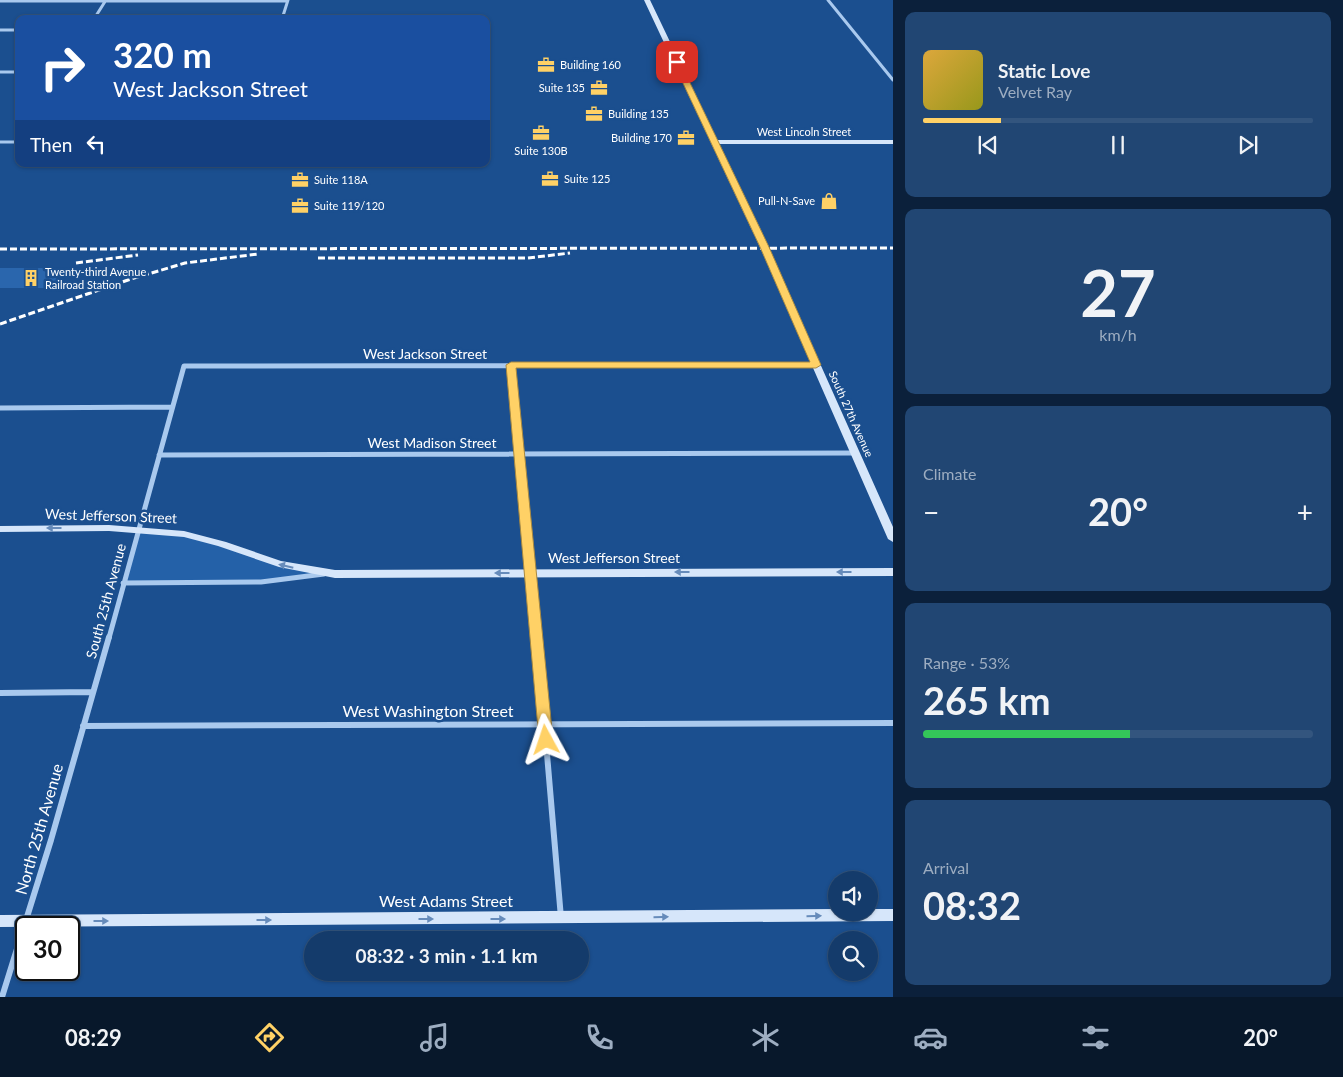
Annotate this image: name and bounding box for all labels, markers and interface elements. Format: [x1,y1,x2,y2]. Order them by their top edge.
text: 320 m [113,33,212,75]
icon: right [30,35,95,100]
pin [656,41,698,83]
icon: arrive [663,48,691,76]
office icon: Building 160 [536,55,556,75]
place label: Building 160 [560,58,622,71]
text: Static Love [998,59,1090,82]
text: West Jackson Street [113,75,308,102]
office icon: Suite 135 [589,78,609,98]
place label: Suite 135 [539,81,585,94]
text: Velvet Ray [998,82,1072,101]
office icon: Building 135 [584,104,604,124]
place label: Building 135 [608,107,669,120]
office icon: Suite 130B [531,123,551,143]
street label: West Lincoln Street [757,125,851,138]
office icon: Building 170 [676,128,696,148]
icon: left [82,130,110,158]
place label: Building 170 [611,131,673,144]
icon: previous [974,131,1002,159]
icon: pause [1104,131,1132,159]
icon: next [1234,131,1262,159]
text: Then [30,133,72,156]
place label: Suite 130B [514,144,568,157]
office icon: Suite 125 [540,169,560,189]
office icon: Suite 118A [290,170,310,190]
place label: Suite 125 [564,172,610,185]
place label: Suite 118A [314,173,368,186]
shop icon: Pull-N-Save [819,191,839,211]
place label: Pull-N-Save [758,194,815,207]
office icon: Suite 119/120 [290,196,310,216]
place label: Suite 119/120 [314,199,385,212]
text: 27 [1080,253,1156,331]
place label: Twenty-third Avenue Railroad Station [45,265,146,291]
building icon: Twenty-third Avenue Railroad Station [21,268,41,288]
text: km/h [1099,325,1137,344]
street label: West Jackson Street [363,345,487,362]
street label: South 27th Avenue [827,369,876,459]
street label: West Madison Street [368,434,496,451]
text: Climate [923,464,976,483]
text: 20° [1088,488,1148,534]
text: − [923,495,939,529]
text: + [1297,495,1313,529]
street label: West Jefferson Street [45,505,177,526]
one-way arrow [46,524,62,532]
street label: South 25th Avenue [82,542,129,660]
street label: West Jefferson Street [548,549,680,566]
one-way arrow [279,562,294,570]
one-way arrow [674,568,690,576]
one-way arrow [836,568,852,576]
one-way arrow [494,569,510,577]
text: Range · 53% [923,653,1010,672]
text: 265 km [923,677,1051,723]
street label: West Washington Street [342,701,514,720]
position arrow [519,713,571,765]
street label: North 25th Avenue [11,761,66,897]
text: Arrival [923,858,969,877]
map controls [828,871,878,981]
button: sound [828,871,878,921]
text: 08:32 [923,882,1021,928]
street label: West Adams Street [379,891,513,910]
one-way arrow [806,912,822,920]
one-way arrow [653,913,669,921]
one-way arrow [418,915,434,923]
one-way arrow [490,915,506,923]
speed limit sign: 30 [15,916,80,981]
one-way arrow [256,916,272,924]
one-way arrow [93,917,109,925]
button: search [828,931,878,981]
text: 08:32 · 3 min · 1.1 km [355,944,538,967]
icon: directions [252,1020,287,1055]
icon: music [417,1020,452,1055]
icon: phone [582,1020,617,1055]
icon: climate [748,1020,783,1055]
icon: car [913,1020,948,1055]
icon: filters [1078,1020,1113,1055]
text: 08:29 [65,1024,122,1051]
text: 20° [1243,1024,1278,1051]

